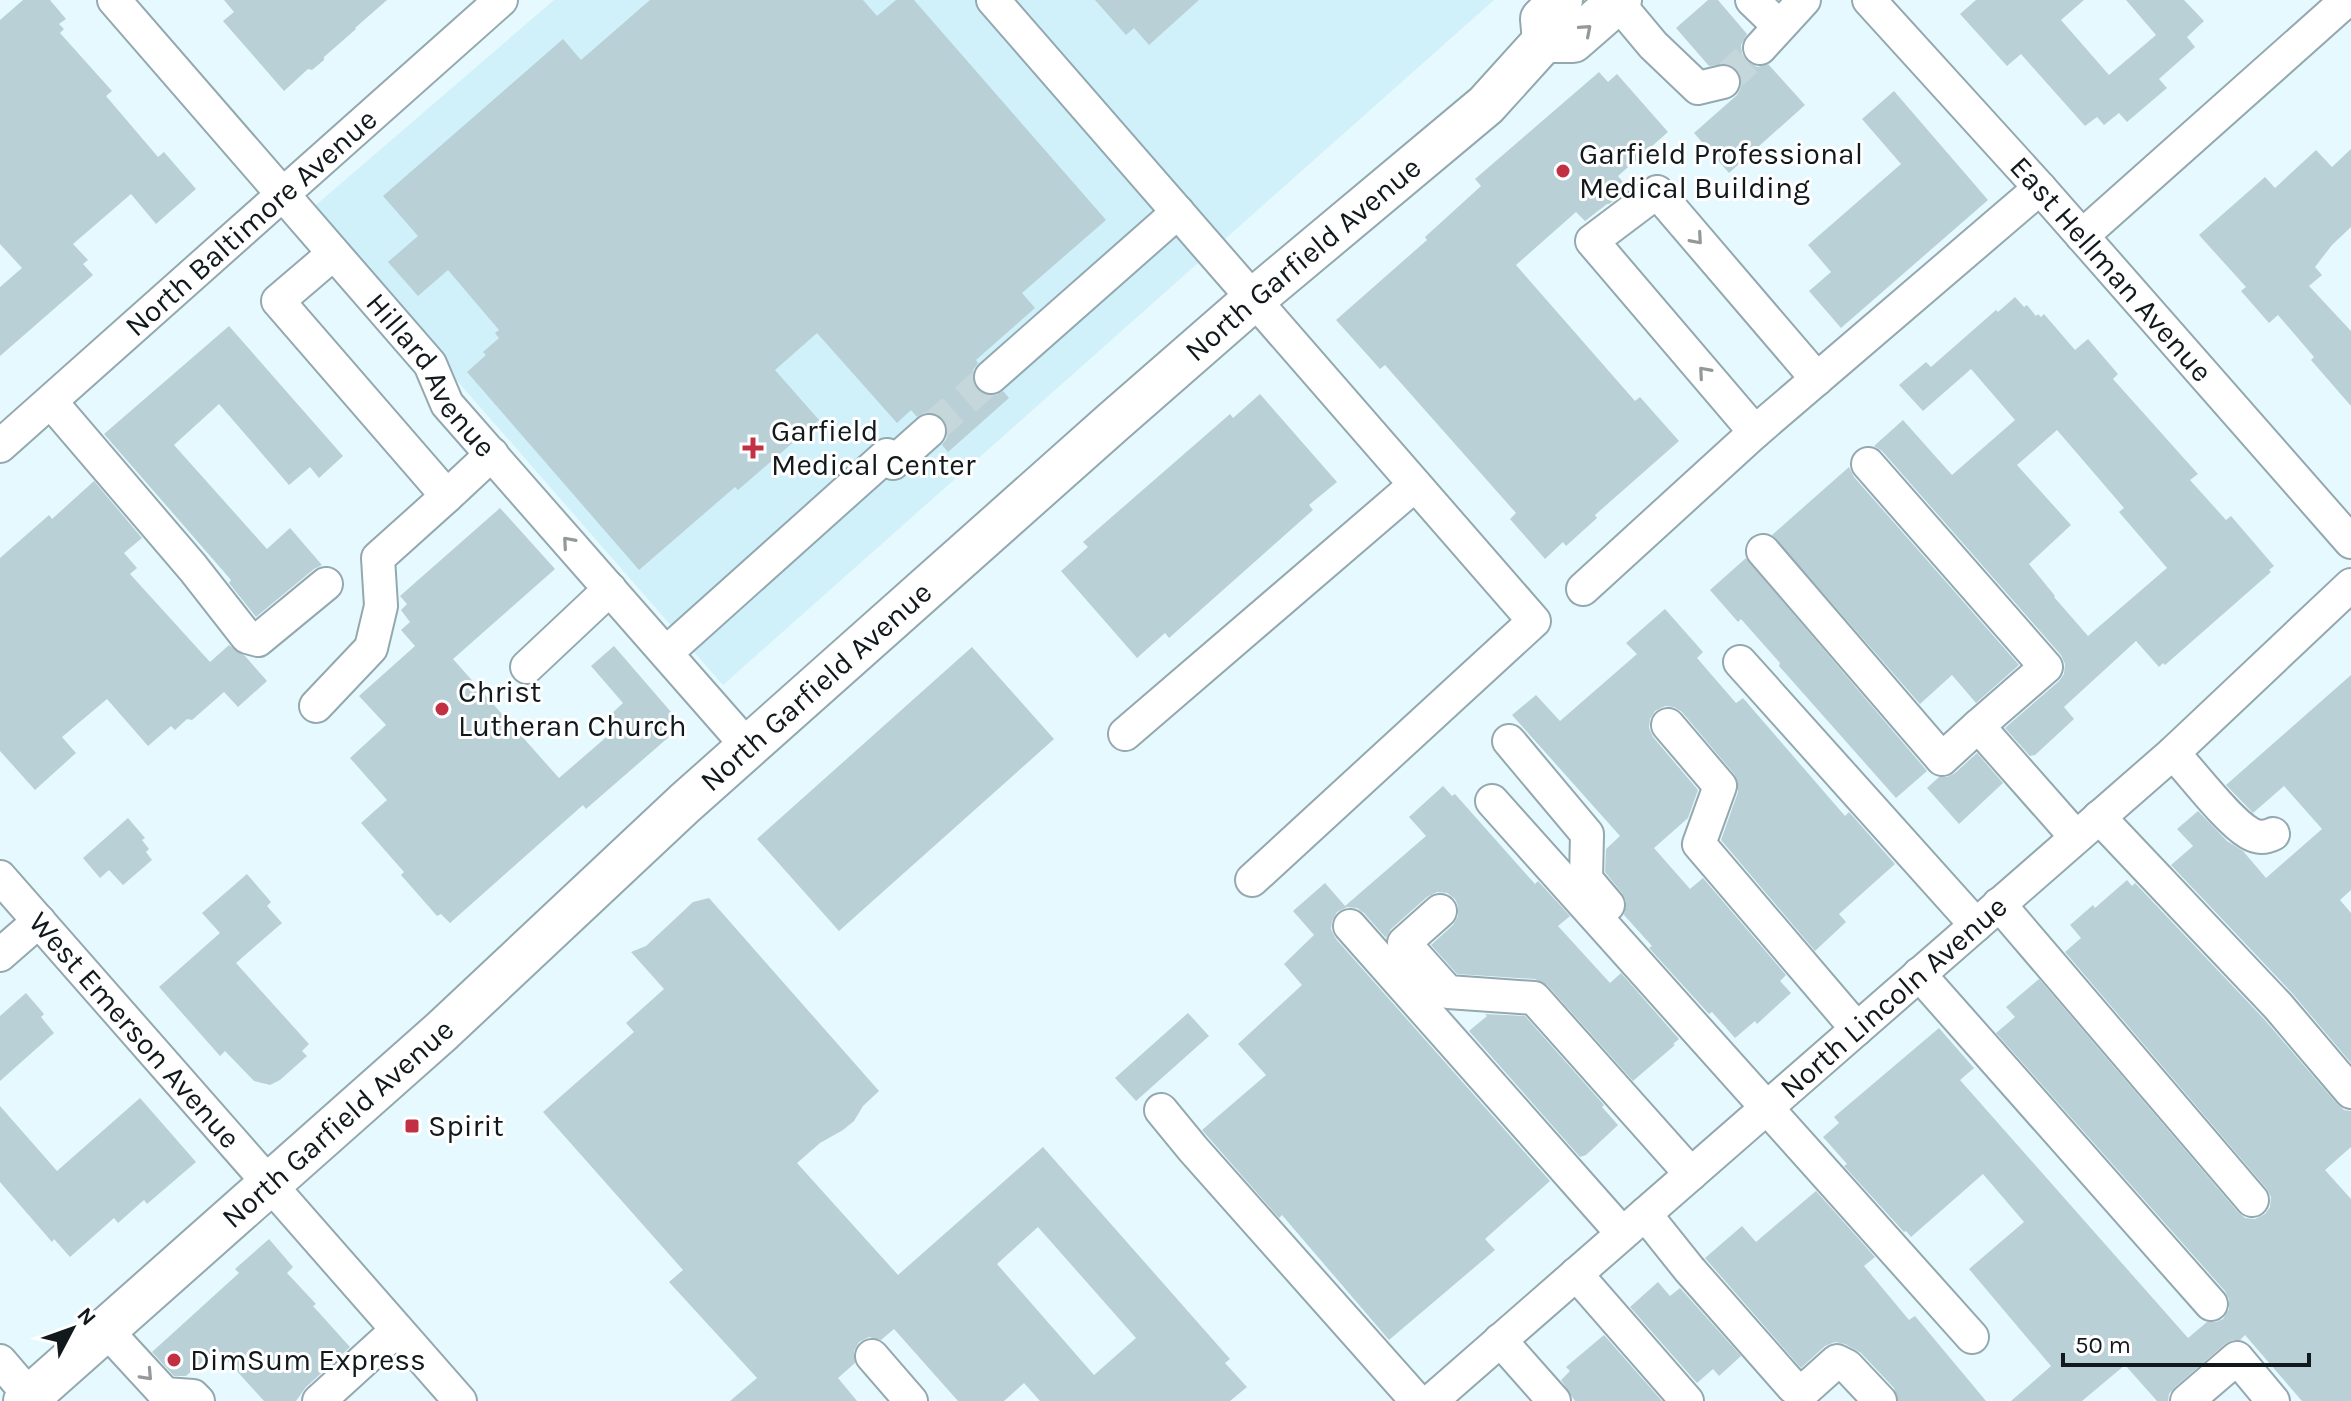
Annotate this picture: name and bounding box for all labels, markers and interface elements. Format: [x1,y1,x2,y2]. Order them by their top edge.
one-way arrow [1576,25,1591,40]
street label: North Baltimore Avenue [118,101,384,344]
place label: Garfield Professional Medical Building [1579,136,1863,206]
street label: North Garfield Avenue [1178,149,1428,369]
street label: East Hellman Avenue [2002,149,2220,389]
marker: Garfield Professional Medical Building [1554,162,1572,180]
one-way arrow [1687,230,1702,245]
street label: Hillard Avenue [358,285,503,465]
one-way arrow [1699,367,1714,382]
place label: Garfield Medical Center [771,413,976,483]
marker: Garfield Medical Center [742,437,764,459]
one-way arrow [564,536,578,551]
street label: North Garfield Avenue [693,574,939,799]
place label: Christ Lutheran Church [458,674,687,744]
marker: Christ Lutheran Church [433,700,451,718]
street label: North Lincoln Avenue [1773,888,2014,1106]
street label: West Emerson Avenue [21,905,248,1156]
street label: North Garfield Avenue [214,1011,461,1236]
place label: Spirit [428,1108,504,1144]
marker: Spirit [403,1117,421,1135]
north arrow [32,1289,112,1369]
text: N [71,1302,101,1331]
scale bar [2063,1317,2309,1367]
text: 50 m [2075,1331,2131,1359]
place label: DimSum Express [190,1342,426,1378]
marker: DimSum Express [165,1351,183,1369]
one-way arrow [138,1366,153,1380]

